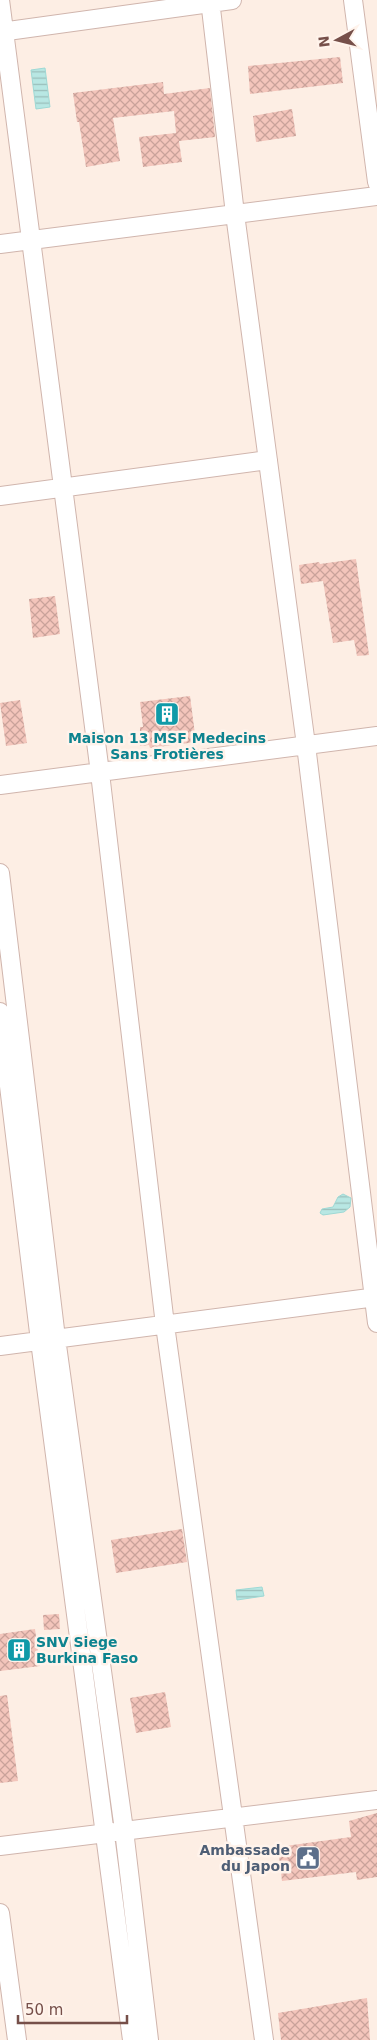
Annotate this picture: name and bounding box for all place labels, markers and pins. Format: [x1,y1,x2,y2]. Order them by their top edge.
building icon: Maison 13 MSF Medecins Sans Frotières [154,701,180,727]
place label: Maison 13 MSF Medecins Sans Frotières [68,730,266,762]
place label: SNV Siege Burkina Faso [36,1634,138,1666]
building icon: SNV Siege Burkina Faso [6,1637,32,1663]
place label: Ambassade du Japon [199,1842,290,1874]
public building icon: Ambassade du Japon [295,1845,321,1871]

